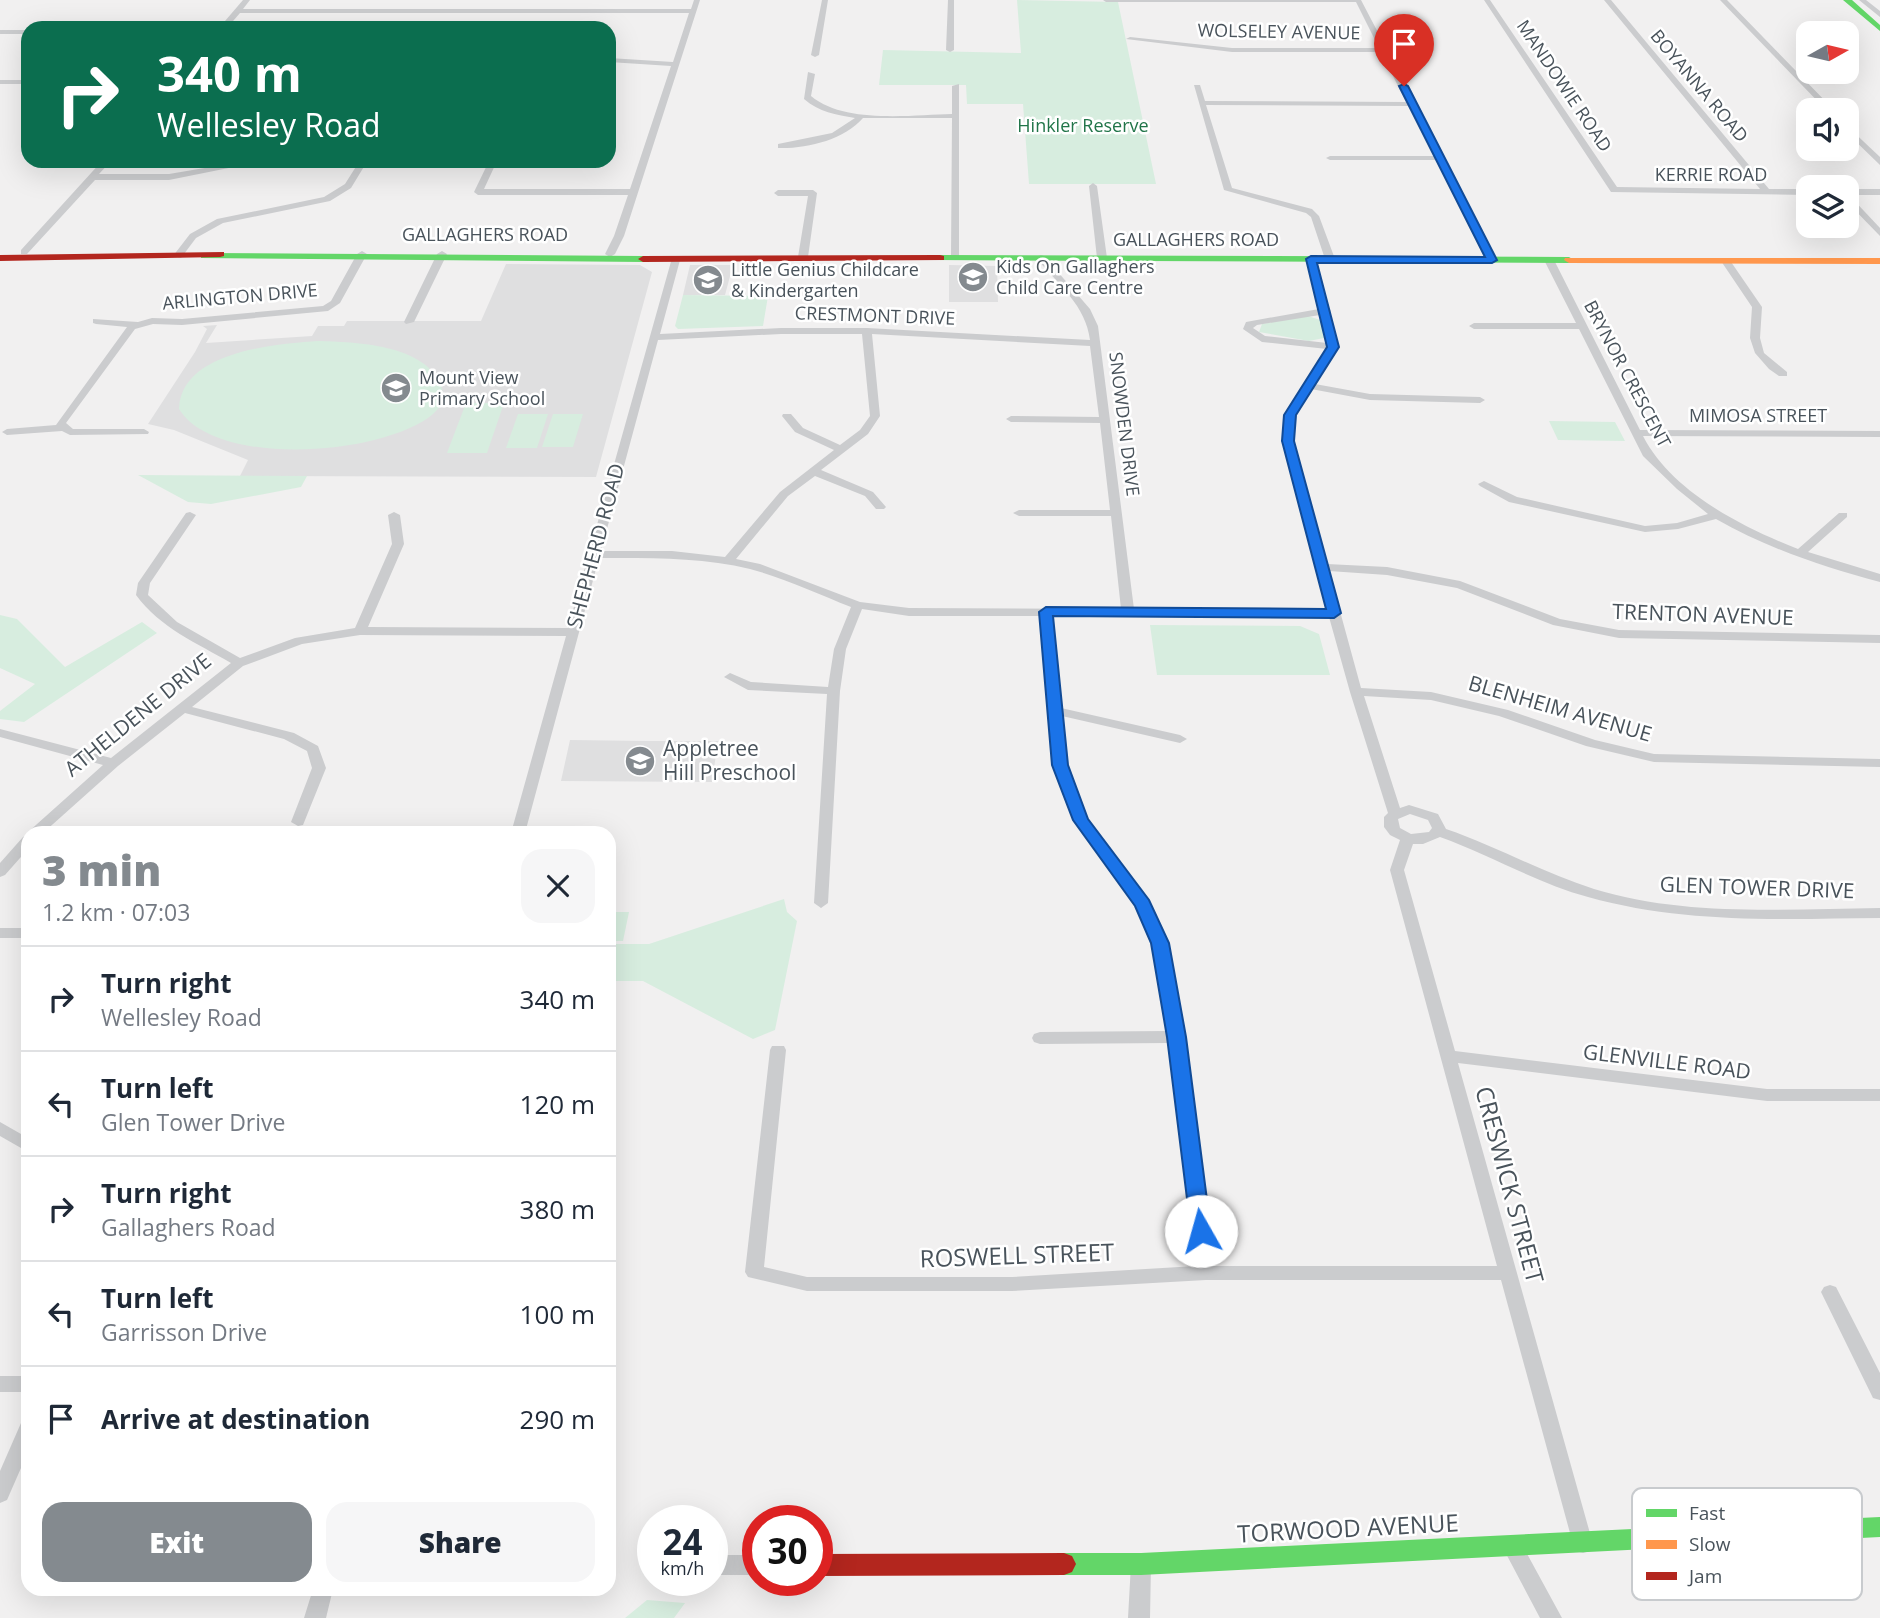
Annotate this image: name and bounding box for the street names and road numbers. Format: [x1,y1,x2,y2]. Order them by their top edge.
street label: MANDOWIE ROAD [1512,15,1618,156]
street label: WOLSELEY AVENUE [1197,18,1361,44]
street label: BOYANNA ROAD [1646,24,1754,147]
street label: KERRIE ROAD [1655,162,1767,186]
street label: GALLAGHERS ROAD [402,222,568,246]
street label: GALLAGHERS ROAD [1113,227,1279,251]
street label: ARLINGTON DRIVE [161,277,318,315]
street label: BRYNOR CRESCENT [1579,296,1677,451]
street label: CRESTMONT DRIVE [794,300,956,330]
street label: SNOWDEN DRIVE [1104,350,1146,497]
street label: MIMOSA STREET [1689,403,1827,427]
street label: SHEPHERD ROAD [560,460,631,631]
street label: TRENTON AVENUE [1612,597,1794,631]
street label: ATHELDENE DRIVE [58,646,217,782]
street label: BLENHEIM AVENUE [1465,668,1655,748]
street label: GLEN TOWER DRIVE [1659,870,1855,904]
street label: GLENVILLE ROAD [1582,1037,1753,1085]
street label: CRESWICK STREET [1468,1083,1553,1287]
street label: ROSWELL STREET [919,1235,1115,1274]
street label: TORWOOD AVENUE [1236,1505,1459,1550]

